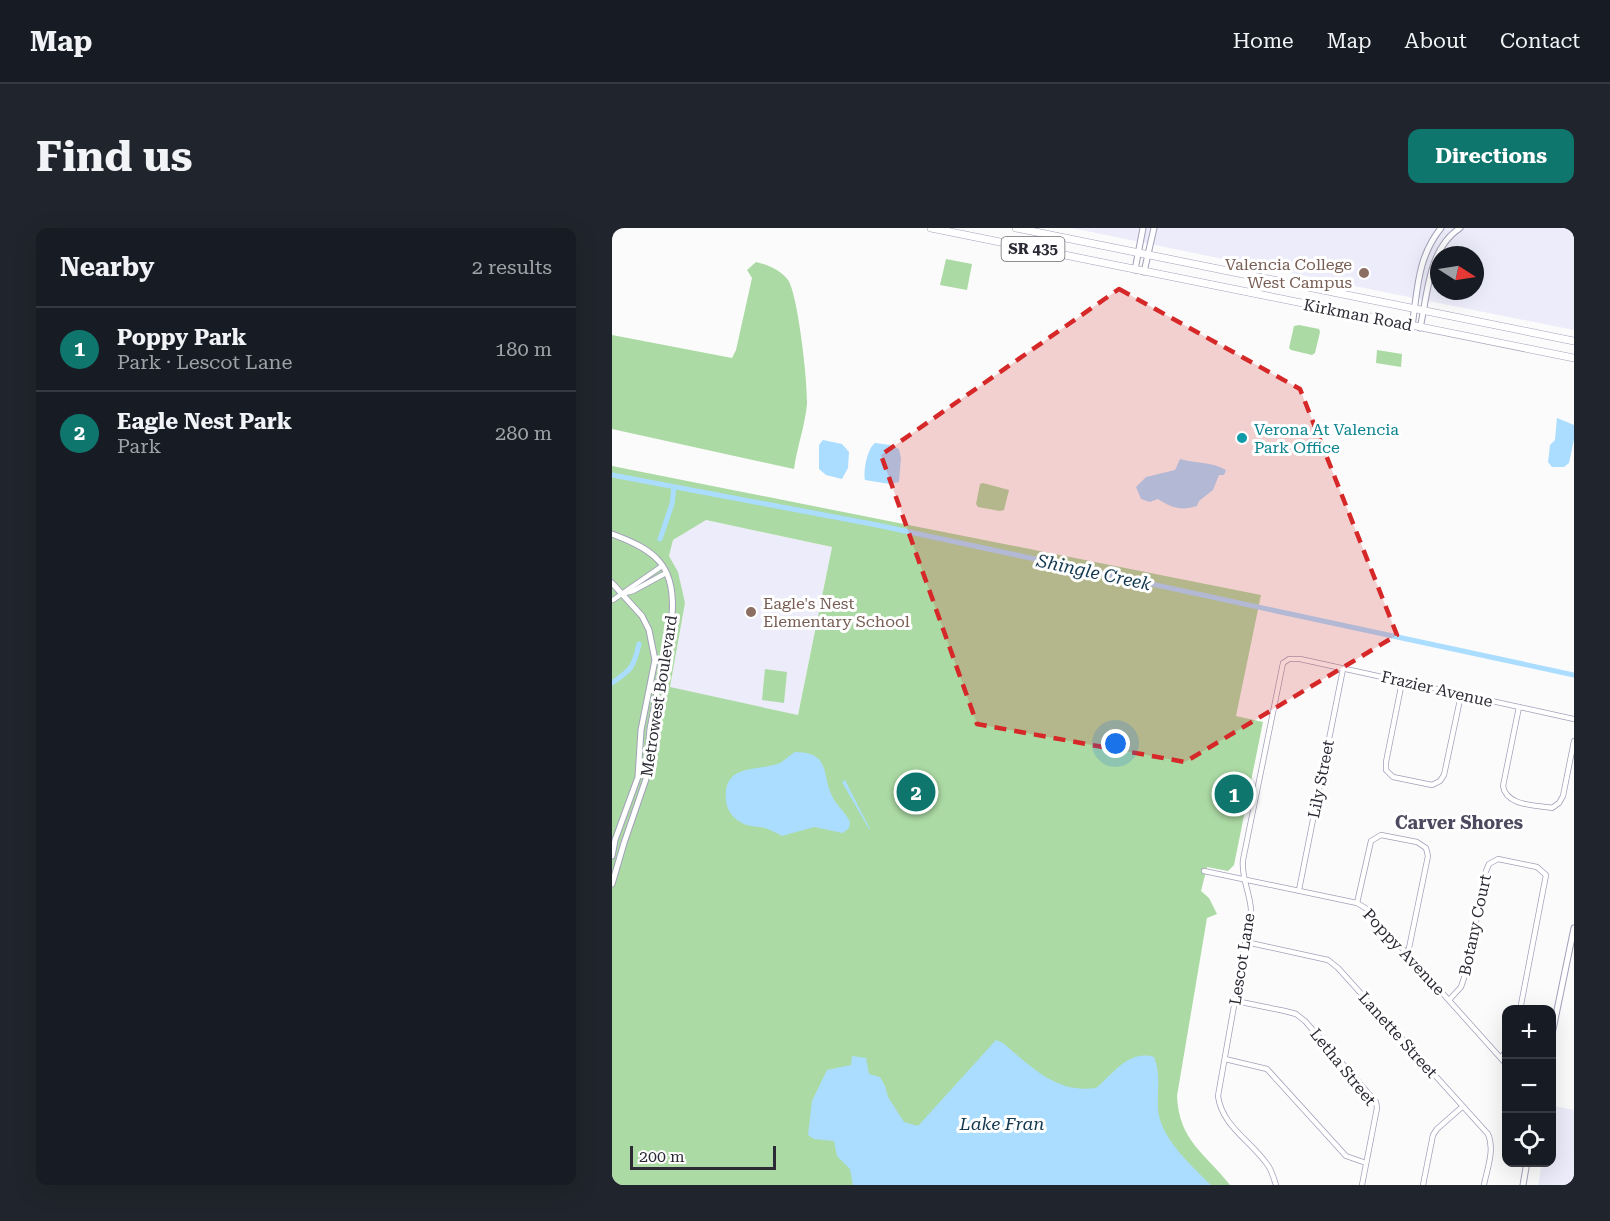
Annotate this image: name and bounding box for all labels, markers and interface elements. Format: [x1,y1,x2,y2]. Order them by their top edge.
text: Map [30,25,92,58]
text: Home [1233,29,1294,53]
text: Map [1327,29,1372,53]
text: About [1405,29,1467,53]
text: Contact [1500,29,1580,53]
button: Directions [1408,129,1574,183]
text: Find us [36,132,193,181]
road number: SR 435 [1002,237,1064,261]
north arrow [1430,246,1484,300]
text: Nearby [60,252,154,282]
text: 2 results [472,255,552,279]
place label: Valencia College West Campus [1225,255,1352,292]
marker: Valencia College West Campus [1357,266,1371,280]
street label: Kirkman Road [1302,295,1414,335]
text: Poppy Park [117,325,247,350]
text: 1 [74,337,85,361]
text: 180 m [495,337,552,361]
text: Park · Lescot Lane [117,350,292,374]
text: Eagle Nest Park [117,409,292,434]
place label: Verona At Valencia Park Office [1254,420,1399,457]
text: 2 [74,421,85,445]
text: 280 m [495,421,552,445]
marker: Verona At Valencia Park Office [1235,431,1249,445]
text: Park [117,434,161,458]
water label: Shingle Creek [1034,549,1153,594]
place label: Eagle's Nest Elementary School [763,594,910,631]
marker: Eagle's Nest Elementary School [744,605,758,619]
street label: Metrowest Boulevard [637,614,681,778]
street label: Frazier Avenue [1379,667,1495,711]
your location [1101,729,1130,758]
street label: Lily Street [1304,738,1338,820]
pin: 2 [896,770,936,814]
pin: 1 [1214,772,1254,816]
district label: Carver Shores [1395,812,1523,833]
street label: Botany Court [1455,873,1495,977]
street label: Poppy Avenue [1359,905,1449,999]
street label: Lescot Lane [1225,911,1259,1006]
street label: Lanette Street [1355,988,1441,1082]
map controls [1502,1005,1556,1167]
button: + [1502,1005,1556,1059]
street label: Letha Street [1306,1025,1380,1109]
button: − [1502,1059,1556,1113]
water label: Lake Fran [958,1113,1045,1134]
button: locate [1502,1113,1556,1167]
scale bar [630,1143,776,1170]
text: 200 m [639,1147,685,1166]

